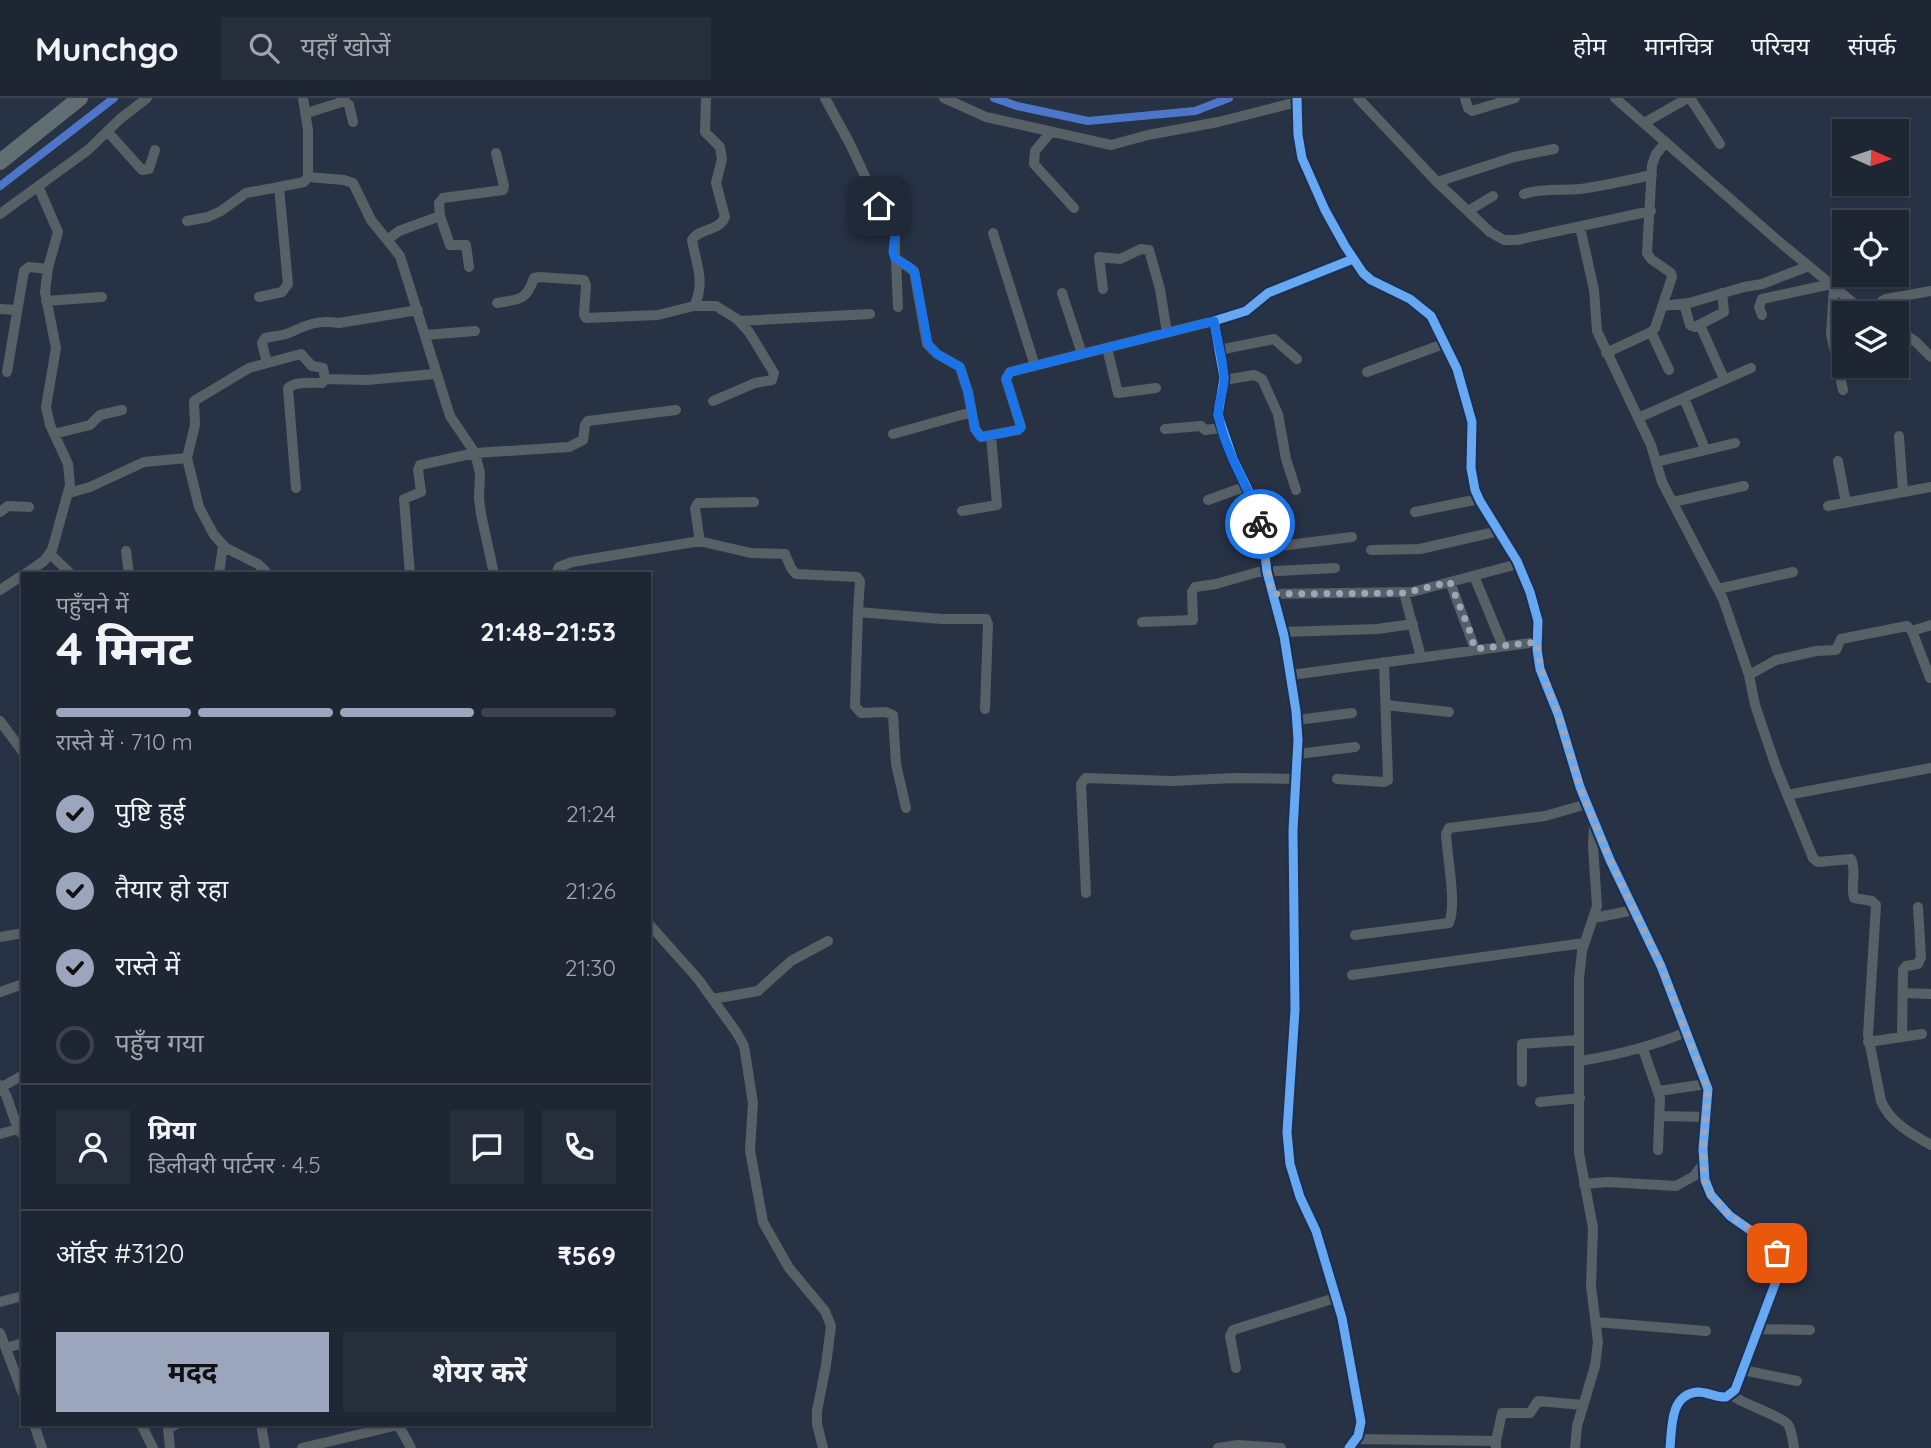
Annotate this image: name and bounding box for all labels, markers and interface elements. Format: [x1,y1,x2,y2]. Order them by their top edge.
search box [221,17,711,80]
text: Munchgo [35,28,179,69]
icon: search [245,29,283,67]
text: यहाँ खोजें [301,30,391,63]
text: होम [1573,31,1606,61]
text: मानचित्र [1644,31,1713,61]
text: परिचय [1751,31,1810,61]
text: संपर्क [1848,31,1896,61]
north arrow [1832,119,1909,196]
map controls [1832,119,1909,378]
pin [849,176,909,236]
icon: home [860,187,898,225]
button: locate [1832,210,1909,287]
button: layers [1832,301,1909,378]
courier [1225,489,1295,559]
icon: bike [1241,505,1279,543]
text: पहुँचने में [56,590,129,619]
text: 21:48–21:53 [480,615,616,648]
text: 4 मिनट [56,619,192,677]
text: रास्ते में · 710 m [56,727,193,756]
icon: check [56,795,94,833]
text: पुष्टि हुई [115,795,185,828]
text: 21:24 [566,799,616,828]
icon: check [56,872,94,910]
text: तैयार हो रहा [115,872,228,905]
text: 21:26 [565,876,616,905]
icon: check [56,949,94,987]
text: रास्ते में [115,949,180,982]
text: 21:30 [565,953,616,982]
text: पहुँच गया [115,1026,204,1059]
button: person [56,1110,130,1184]
button: chat [450,1110,524,1184]
button: phone [542,1110,616,1184]
text: प्रिया [148,1113,196,1146]
text: डिलीवरी पार्टनर · 4.5 [148,1150,321,1179]
pin [1747,1223,1807,1283]
icon: bag [1758,1234,1796,1272]
text: ऑर्डर #3120 [56,1237,184,1270]
text: ₹569 [557,1239,616,1272]
button: मदद [56,1332,329,1412]
button: शेयर करें [343,1332,616,1412]

